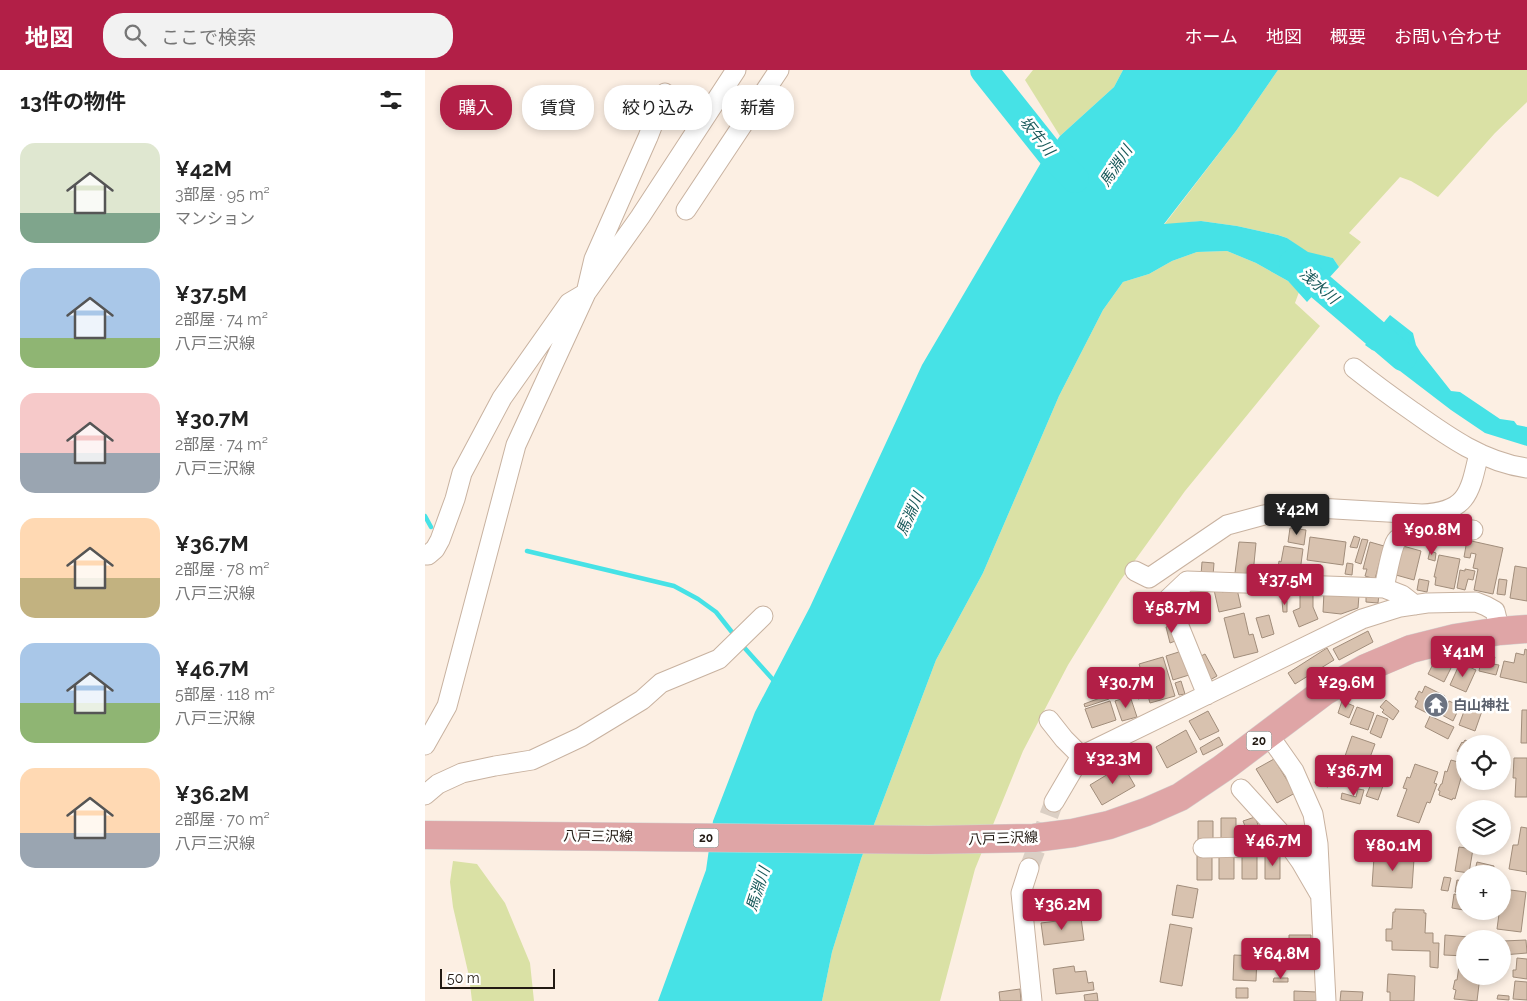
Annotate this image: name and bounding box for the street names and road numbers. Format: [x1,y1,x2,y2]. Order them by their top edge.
road number: 20 [1247,731,1271,750]
street label: 八戸三沢線 [563,827,633,845]
road number: 20 [693,828,719,848]
street label: 八戸三沢線 [968,829,1038,847]

